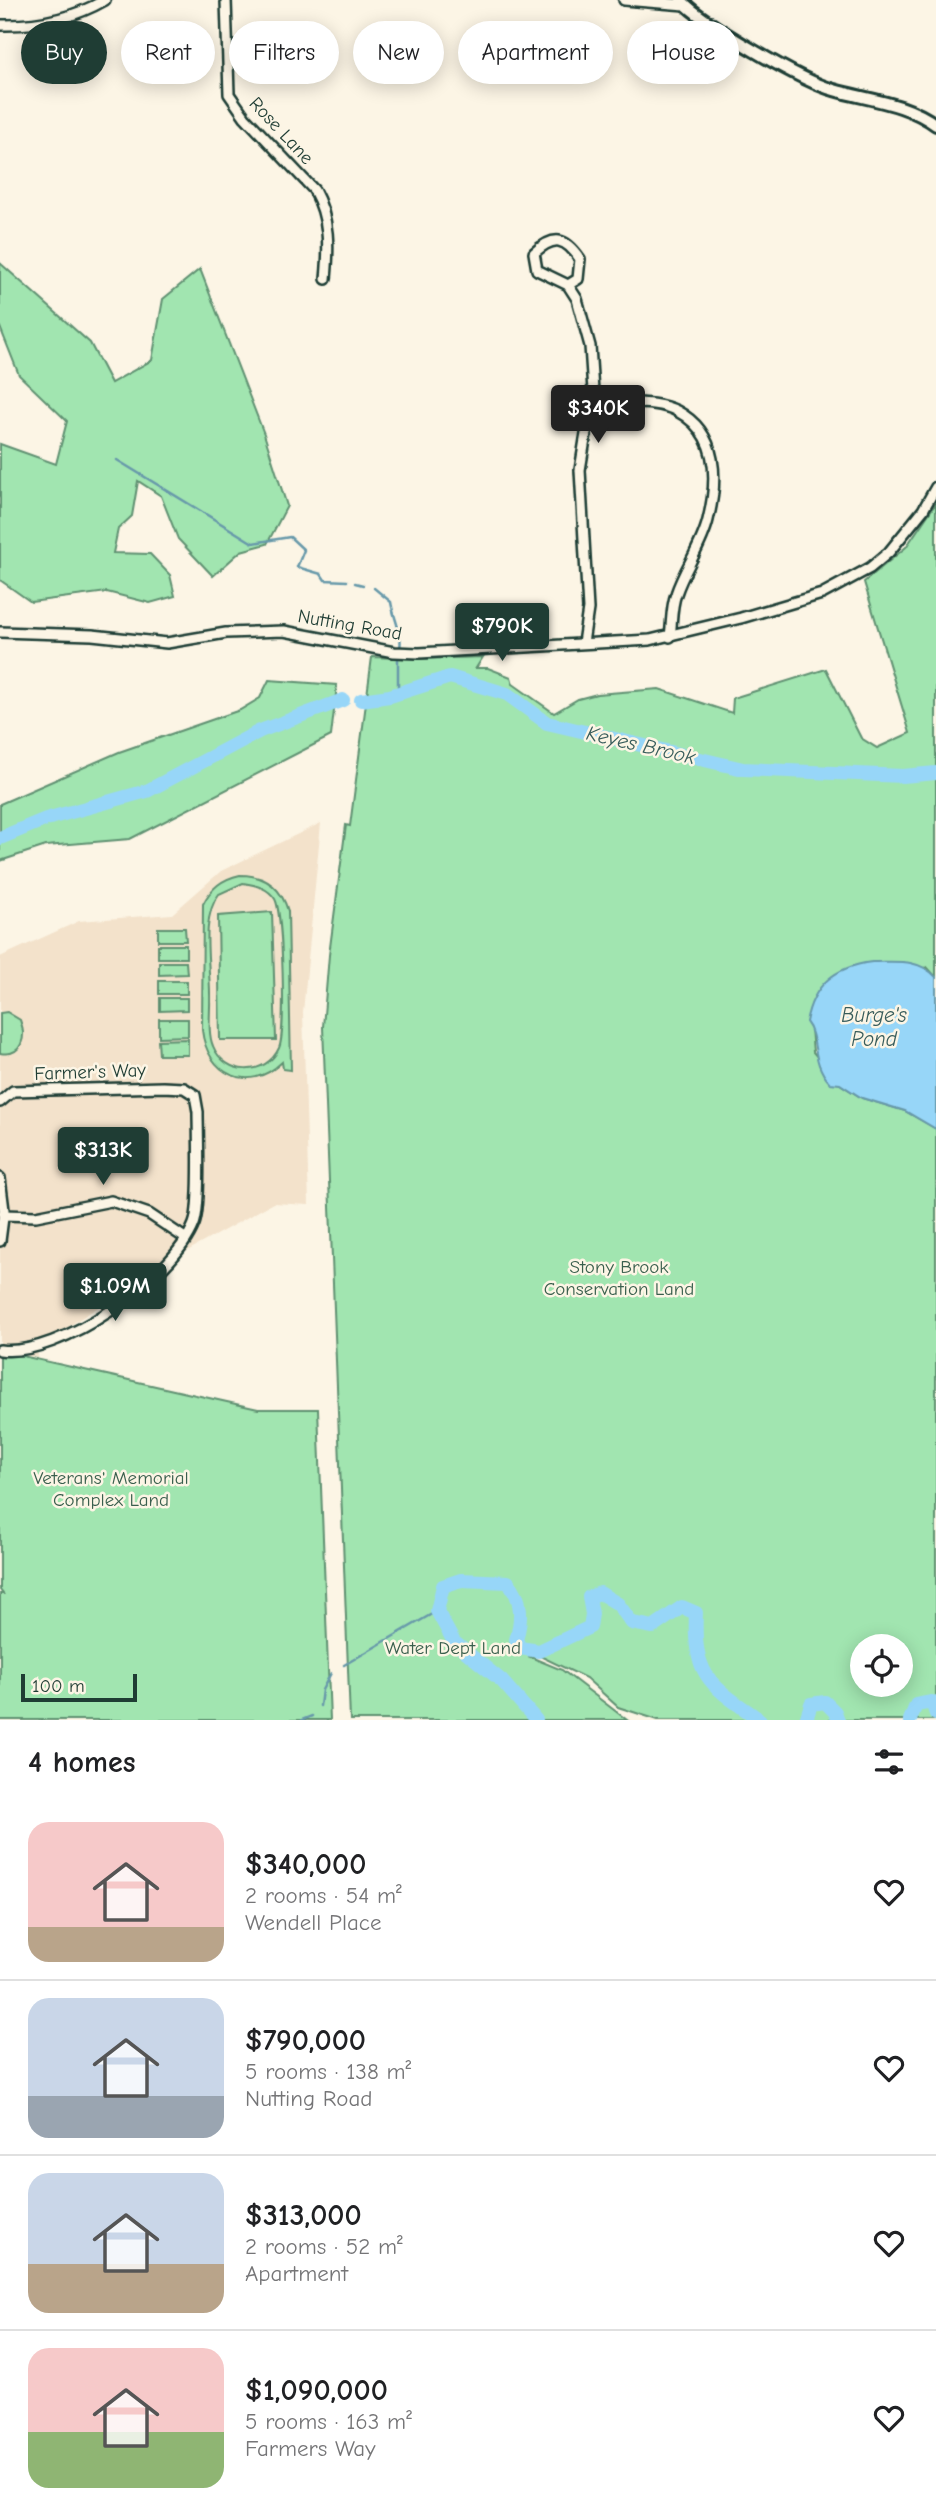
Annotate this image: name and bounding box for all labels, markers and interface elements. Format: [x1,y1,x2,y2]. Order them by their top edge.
chip: Buy [21,21,107,84]
chip: Rent [121,21,215,84]
chip: Filters [229,21,339,84]
chip: New [353,21,444,84]
chip: Apartment [458,21,613,84]
chip: House [627,21,739,84]
street label: Rose Lane [245,93,318,169]
pin: $340K [549,386,647,445]
text: $340K [567,394,629,421]
pin: $790K [453,604,551,663]
street label: Nutting Road [296,605,404,645]
text: $790K [471,612,533,639]
water label: Keyes Brook [584,721,699,769]
water label: Burge's Pond [841,1003,907,1051]
street label: Farmer's Way [34,1059,147,1085]
pin: $313K [54,1128,152,1187]
text: $313K [74,1136,132,1163]
park label: Stony Brook Conservation Land [544,1256,694,1300]
pin: $1.09M [58,1264,172,1323]
text: $1.09M [80,1272,150,1299]
park label: Veterans' Memorial Complex Land [33,1467,189,1511]
map controls [850,1634,913,1697]
button: locate [850,1634,913,1697]
park label: Water Dept Land [385,1637,521,1659]
scale bar [21,1671,136,1703]
text: 100 m [32,1675,85,1697]
icon: filters [870,1743,908,1781]
text: 4 homes [28,1745,135,1780]
text: $340,000 [245,1847,366,1882]
icon: home [84,1850,168,1934]
icon: heart [870,1873,908,1911]
text: 2 rooms · 54 m² [245,1882,402,1909]
text: Wendell Place [245,1909,381,1936]
text: $790,000 [245,2023,366,2058]
icon: home [84,2026,168,2110]
icon: heart [870,2049,908,2087]
text: 5 rooms · 138 m² [245,2058,411,2085]
text: Nutting Road [245,2085,373,2112]
text: $313,000 [245,2198,362,2233]
icon: home [84,2201,168,2285]
icon: heart [870,2224,908,2262]
text: 2 rooms · 52 m² [245,2233,403,2260]
text: Apartment [245,2260,348,2287]
text: $1,090,000 [245,2373,388,2408]
icon: home [84,2376,168,2460]
icon: heart [870,2399,908,2437]
text: 5 rooms · 163 m² [245,2408,412,2435]
text: Farmers Way [245,2435,375,2462]

